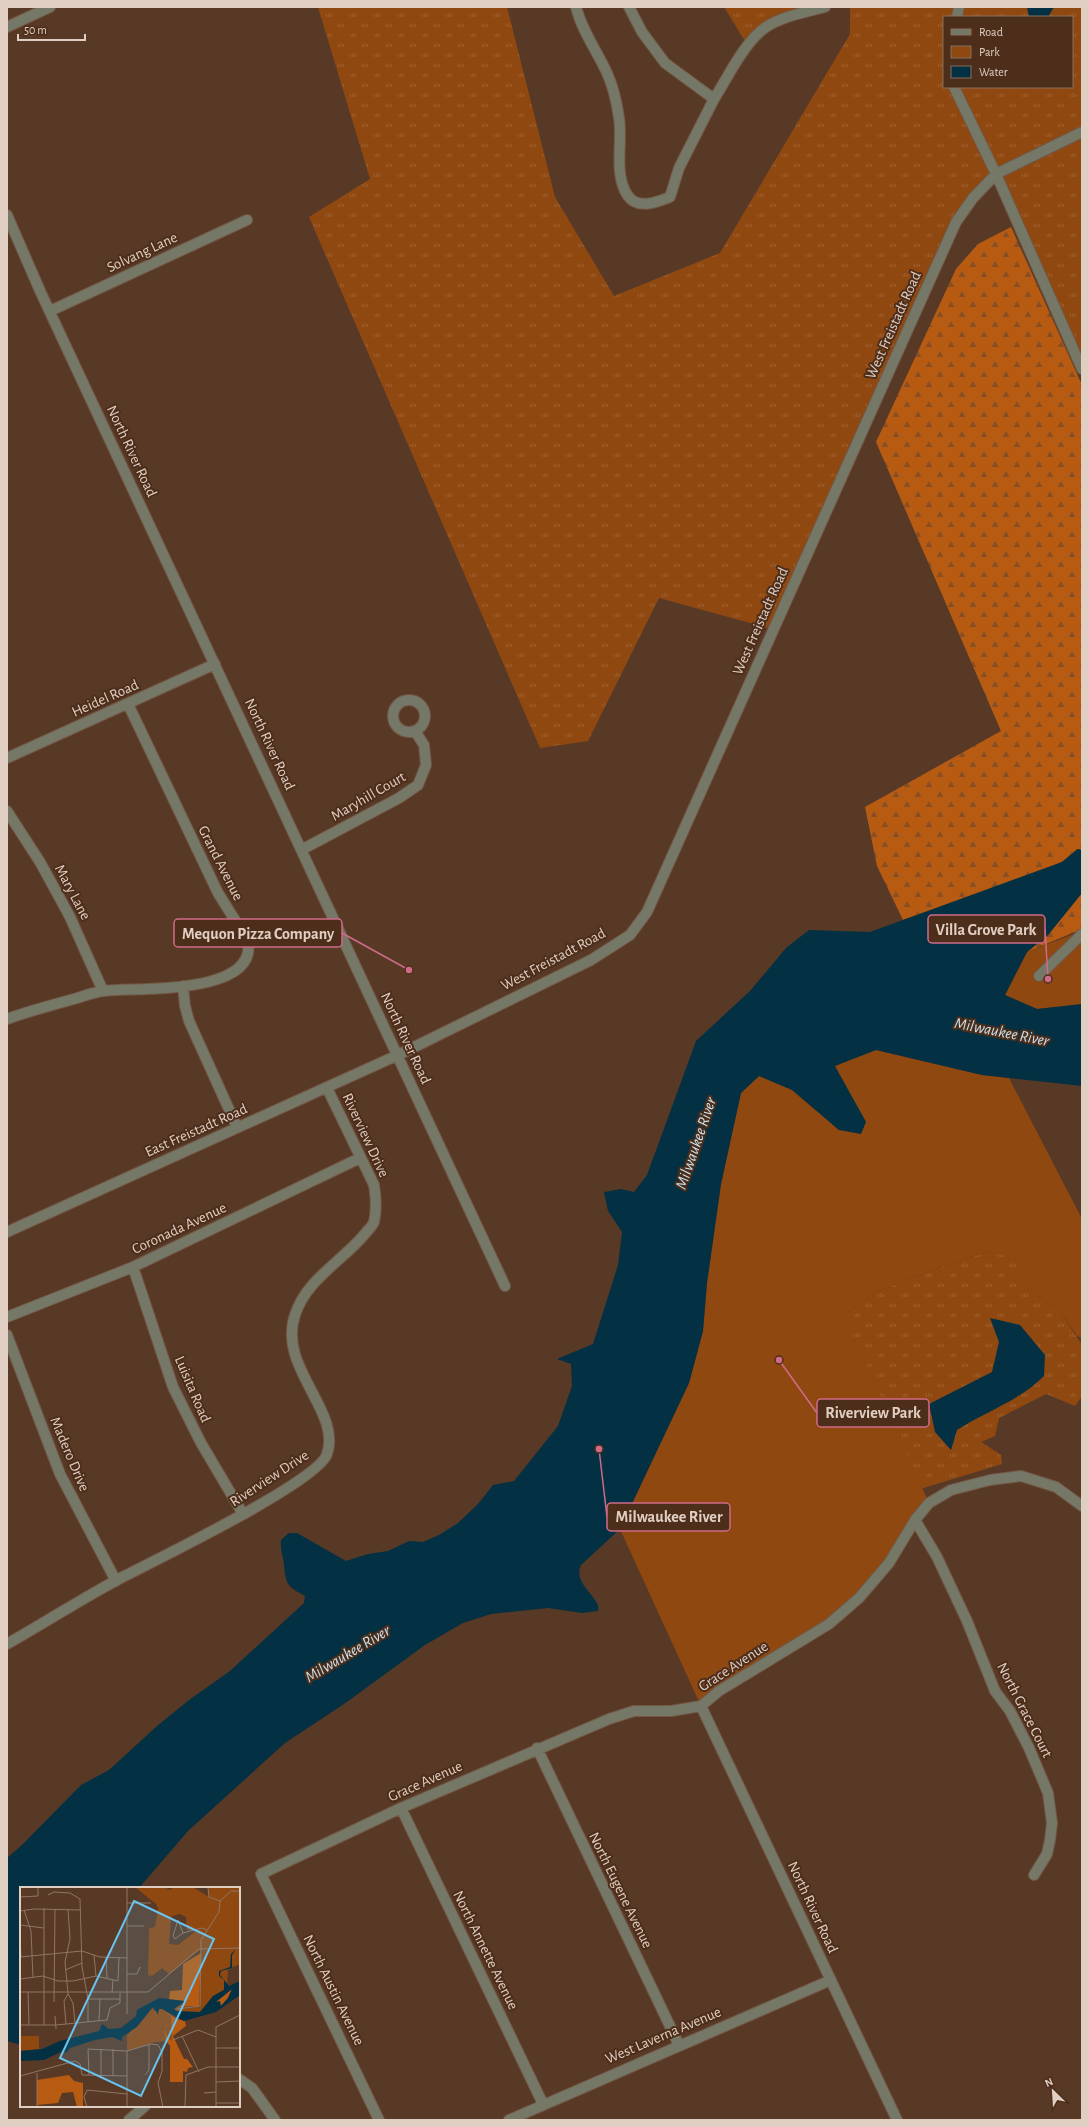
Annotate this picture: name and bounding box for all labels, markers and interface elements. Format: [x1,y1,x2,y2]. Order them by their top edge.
scale bar [18,16,85,42]
legend [943,16,1073,88]
text: 50 m [24,24,47,36]
text: Road [979,26,1003,38]
text: Park [979,46,1000,58]
text: Water [979,66,1008,78]
street label: Solvang Lane [105,230,180,275]
street label: West Freistadt Road [863,269,924,381]
street label: North River Road [104,403,159,500]
street label: West Freistadt Road [730,565,791,677]
street label: Heidel Road [70,677,141,720]
street label: North River Road [242,696,297,793]
street label: Maryhill Court [328,769,408,824]
street label: Grand Avenue [195,823,246,903]
street label: Mary Lane [52,862,93,922]
callout: Villa Grove Park [928,915,1045,943]
callout: Mequon Pizza Company [174,919,342,947]
text: Villa Grove Park [936,922,1037,938]
text: Mequon Pizza Company [182,926,335,943]
street label: West Freistadt Road [499,926,608,993]
street label: North River Road [378,990,433,1087]
water label: Milwaukee River [953,1015,1051,1049]
street label: Riverview Drive [340,1091,392,1180]
water label: Milwaukee River [673,1095,719,1191]
street label: East Freistadt Road [143,1101,250,1160]
street label: Coronada Avenue [130,1200,229,1257]
street label: Luisita Road [172,1354,213,1425]
callout: Riverview Park [817,1399,929,1427]
text: Riverview Park [825,1405,921,1421]
street label: Madero Drive [47,1415,92,1494]
street label: Riverview Drive [227,1447,311,1509]
callout: Milwaukee River [607,1503,730,1531]
text: Milwaukee River [616,1509,723,1525]
water label: Milwaukee River [302,1622,393,1685]
street label: Grace Avenue [696,1639,771,1694]
street label: North Grace Court [994,1660,1055,1760]
street label: Grace Avenue [386,1758,465,1804]
street label: North Eugene Avenue [586,1830,655,1951]
street label: North River Road [785,1859,840,1956]
inset map [20,1887,240,2107]
street label: North Annette Avenue [450,1888,521,2012]
street label: North Austin Avenue [300,1933,367,2048]
street label: West Laverna Avenue [603,2004,723,2067]
north arrow [1033,2071,1073,2111]
text: N [1043,2076,1055,2089]

